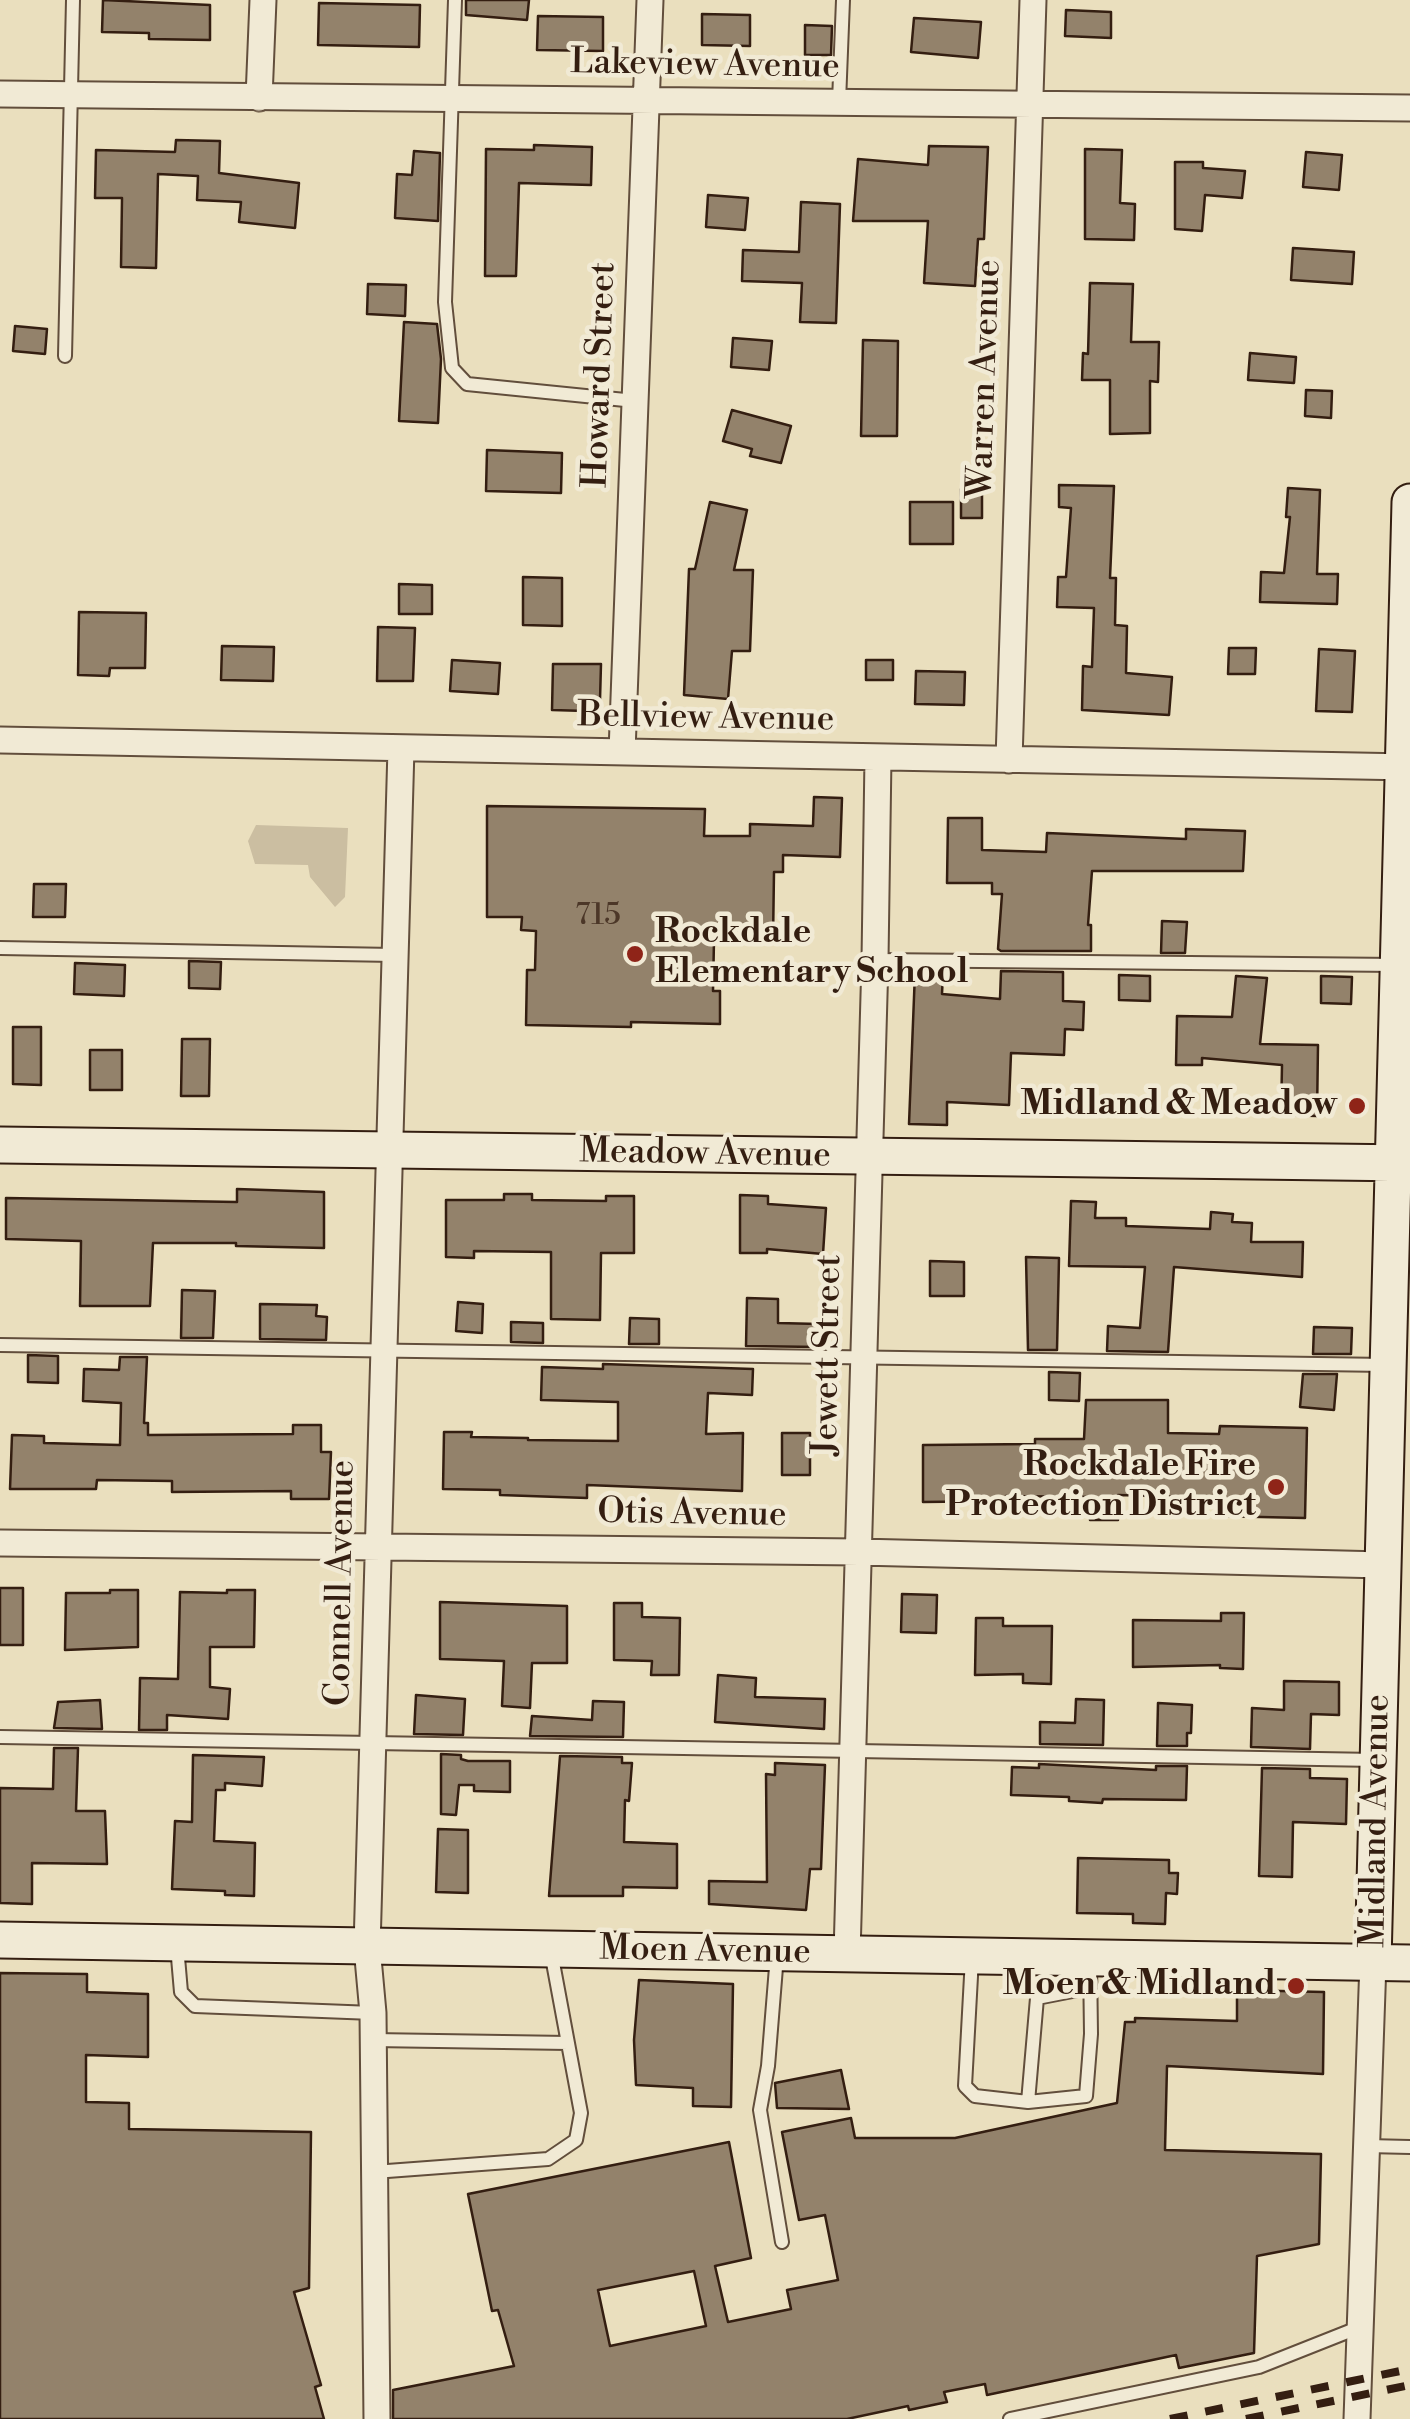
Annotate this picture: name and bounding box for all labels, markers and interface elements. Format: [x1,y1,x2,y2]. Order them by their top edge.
street label: Lakeview Avenue [570,43,840,89]
street label: Warren Avenue [961,259,1011,499]
street label: Howard Street [576,261,626,489]
street label: Bellview Avenue [577,696,835,742]
house number: 715 [575,899,621,935]
place label: Rockdale Elementary School [655,913,968,995]
marker: Rockdale Elementary School [624,943,646,965]
place label: Midland & Meadow [1020,1085,1337,1127]
marker: Midland & Meadow [1346,1095,1368,1117]
street label: Meadow Avenue [579,1132,831,1178]
street label: Jewett Street [806,1254,852,1456]
place label: Rockdale Fire Protection District [946,1446,1256,1528]
street label: Connell Avenue [319,1459,365,1707]
marker: Rockdale Fire Protection District [1265,1476,1287,1498]
street label: Otis Avenue [597,1492,787,1538]
street label: Midland Avenue [1354,1694,1400,1948]
street label: Moen Avenue [599,1929,811,1975]
place label: Moen & Midland [1002,1965,1276,2007]
marker: Moen & Midland [1285,1975,1307,1997]

